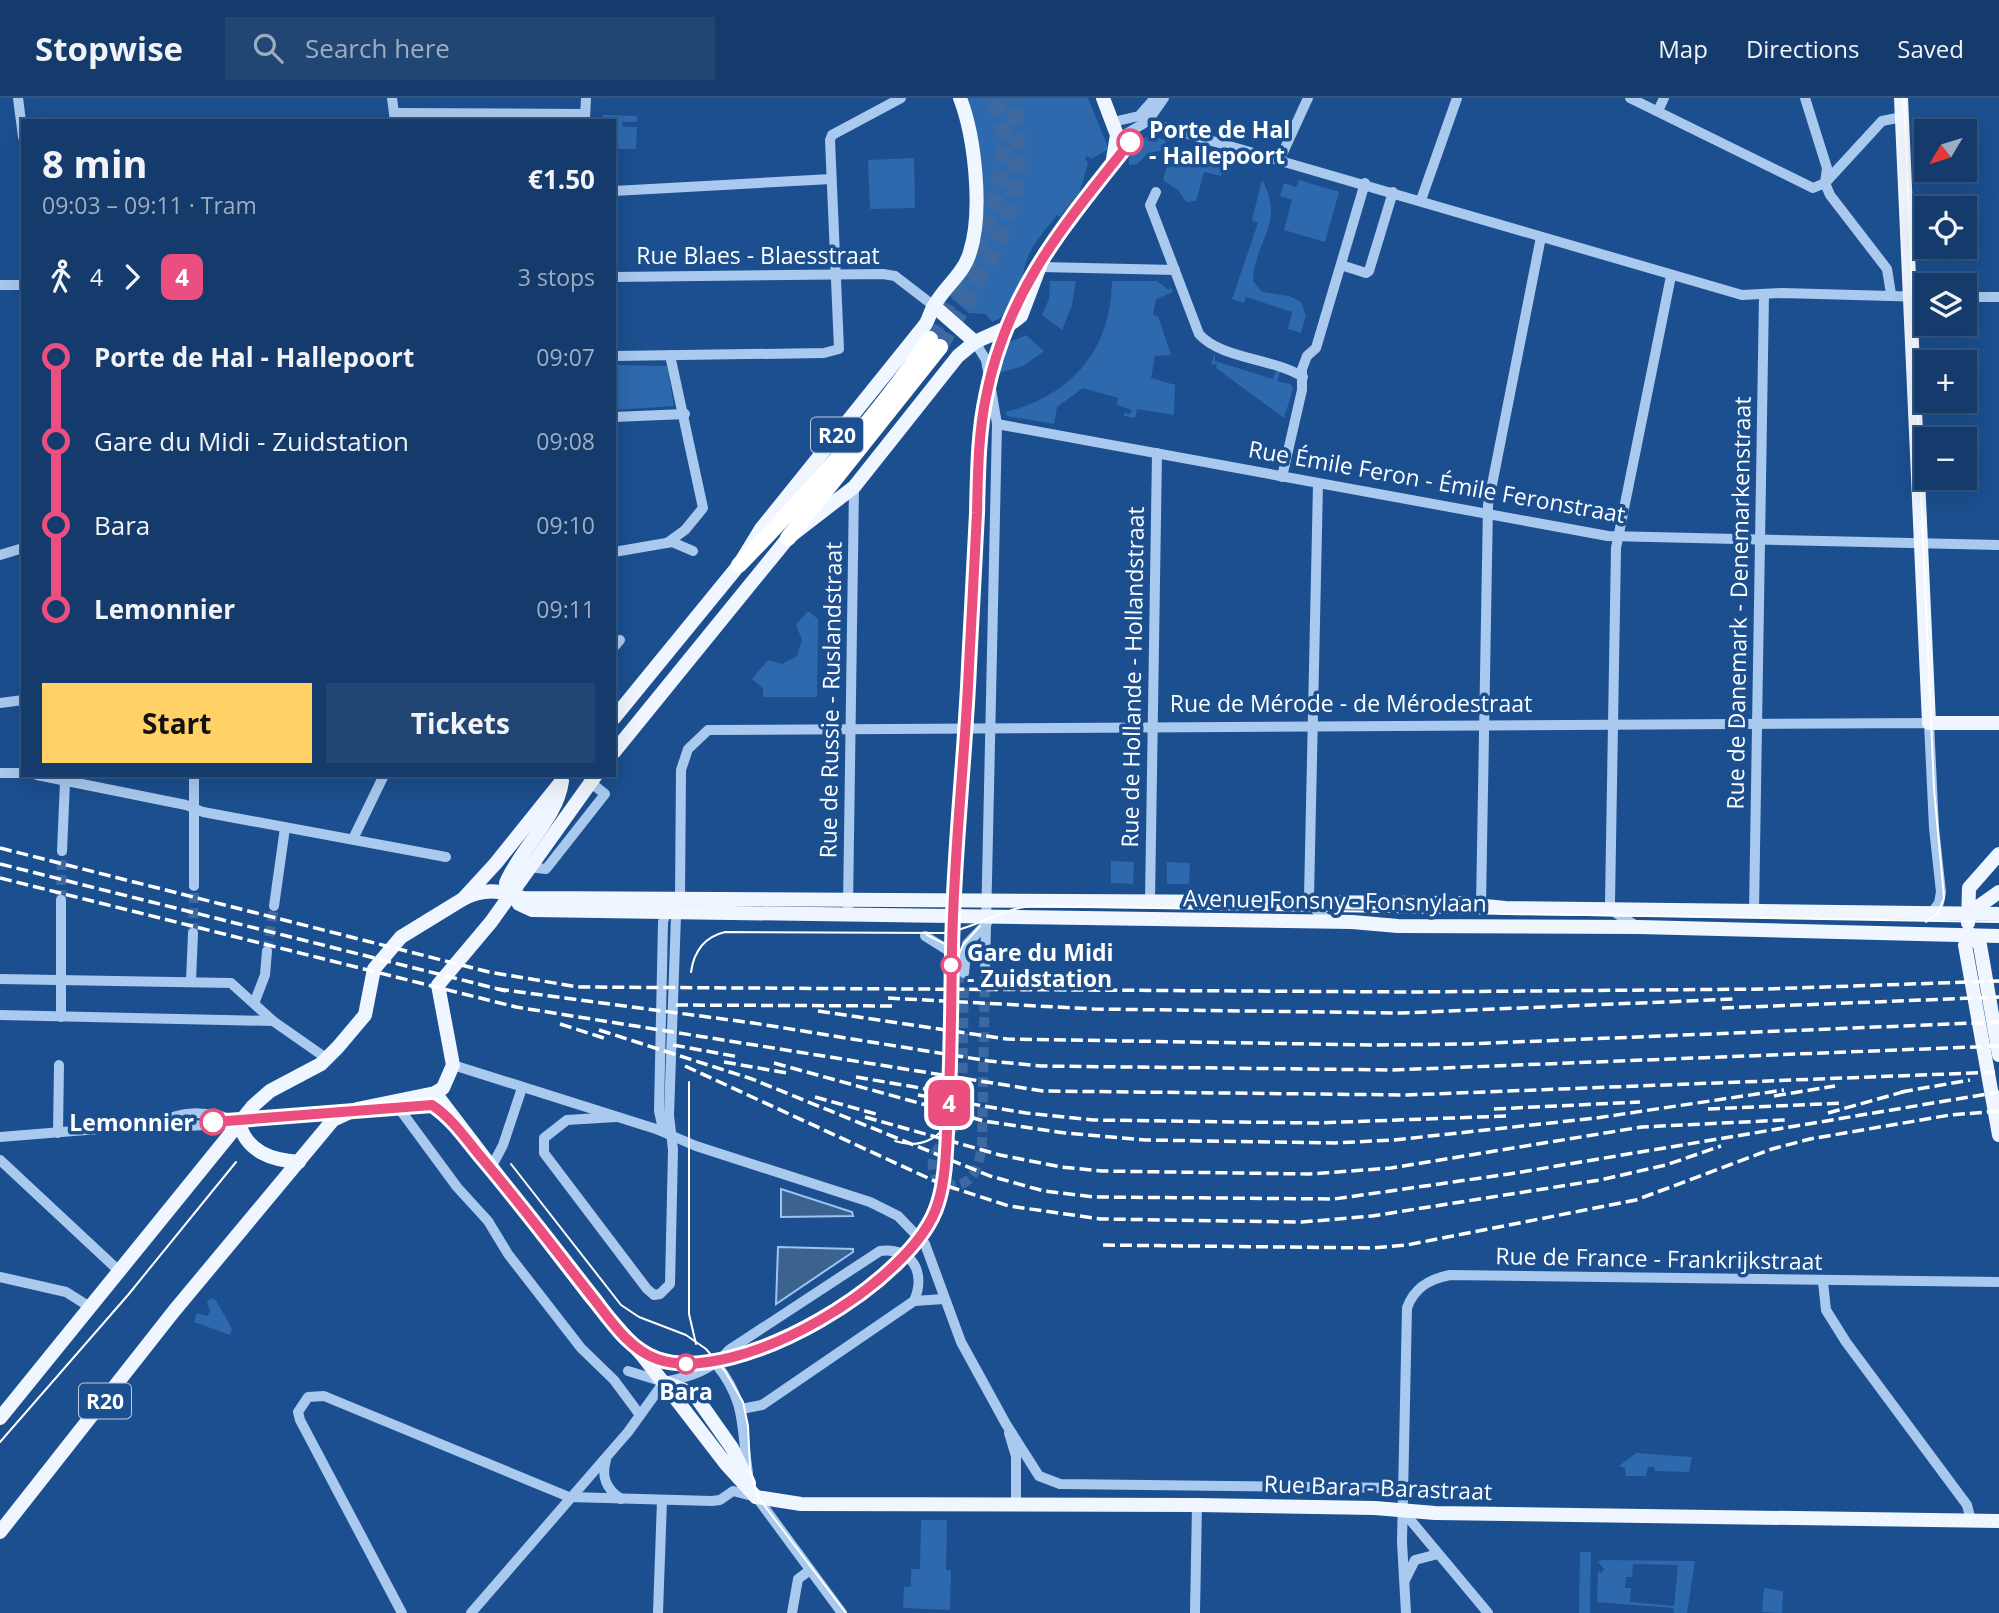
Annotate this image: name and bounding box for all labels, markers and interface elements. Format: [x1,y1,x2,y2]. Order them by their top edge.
search box [225,17,715,80]
text: Stopwise [35,26,183,71]
icon: search [249,29,287,67]
text: Search here [305,30,450,66]
text: Map [1658,32,1708,65]
text: Directions [1746,32,1859,65]
text: Saved [1897,32,1964,65]
place label: Porte de Hal - Hallepoort [1149,113,1290,171]
north arrow [1914,119,1978,182]
map controls [1914,119,1977,490]
marker: Porte de Hal - Hallepoort [1117,129,1143,155]
text: 8 min [42,137,147,189]
text: €1.50 [528,161,595,197]
text: 09:03 – 09:11 · Tram [42,189,257,221]
button: locate [1914,196,1977,259]
street label: Rue Blaes - Blaesstraat [636,239,880,271]
icon: walk [42,258,80,296]
icon: forward [113,258,151,296]
text: 4 [175,260,189,293]
text: 4 [90,261,103,293]
text: 3 stops [518,261,595,293]
button: layers [1914,273,1977,336]
text: Porte de Hal - Hallepoort [94,339,414,375]
text: 09:07 [536,341,595,373]
button: + [1914,350,1977,413]
street label: Rue de Danemark - Denemarkenstraat [1718,396,1758,810]
road number: R20 [811,418,863,452]
text: Gare du Midi - Zuidstation [94,423,409,459]
text: 09:08 [536,425,595,457]
button: − [1914,427,1977,490]
street label: Rue Émile Feron - Émile Feronstraat [1246,432,1628,530]
street label: Rue de Hollande - Hollandstraat [1113,506,1151,848]
text: Bara [94,507,150,543]
text: 09:10 [536,509,595,541]
street label: Rue de Russie - Ruslandstraat [811,541,849,859]
text: Lemonnier [94,591,235,627]
text: 09:11 [536,593,595,625]
button: Start [42,683,312,763]
button: Tickets [326,683,595,763]
street label: Rue de Mérode - de Mérodestraat [1170,687,1532,719]
street label: Avenue Fonsny - Fonsnylaan [1183,881,1487,919]
place label: Gare du Midi - Zuidstation [967,936,1113,994]
marker: Gare du Midi - Zuidstation [941,955,961,975]
line badge: 4 [926,1080,972,1126]
text: 4 [942,1086,956,1119]
place label: Lemonnier [69,1106,194,1138]
marker: Lemonnier [200,1109,226,1135]
street label: Rue de France - Frankrijkstraat [1495,1239,1823,1277]
marker: Bara [676,1354,696,1374]
place label: Bara [659,1375,713,1407]
road number: R20 [79,1384,131,1418]
street label: Rue Bara - Barastraat [1263,1467,1493,1507]

